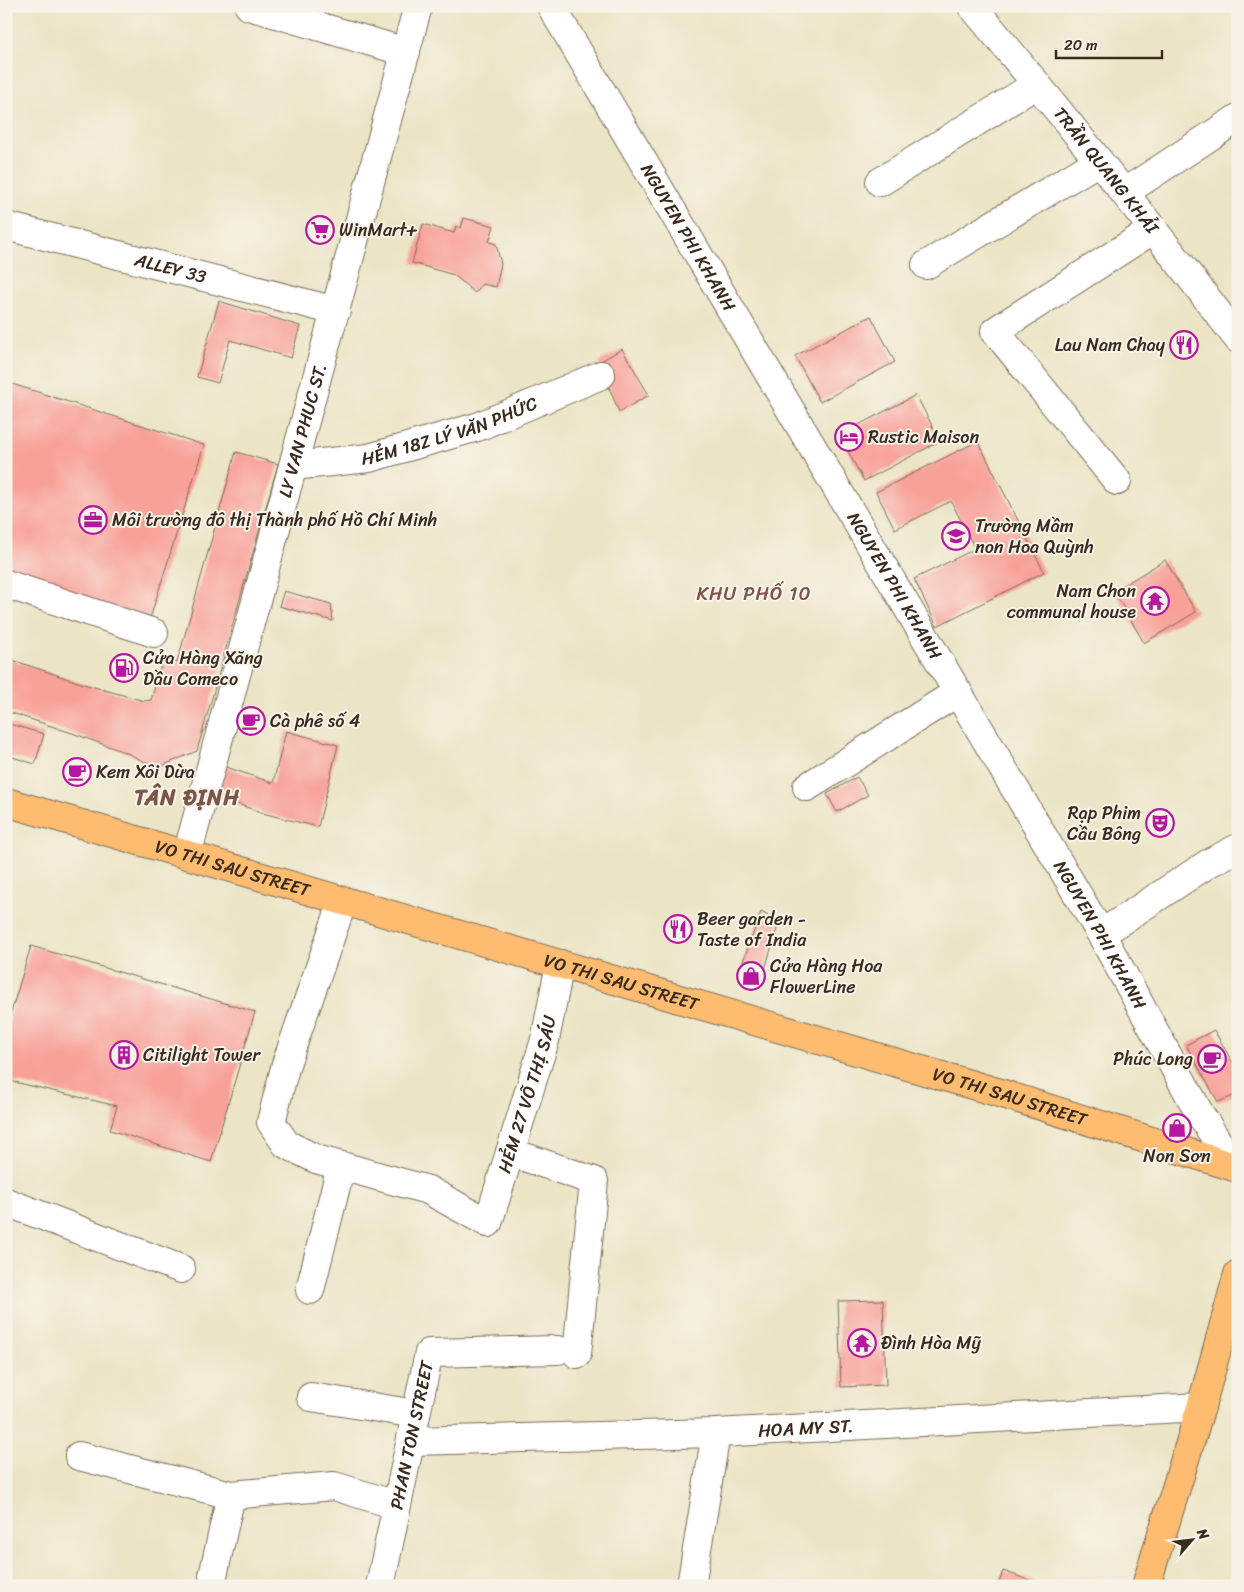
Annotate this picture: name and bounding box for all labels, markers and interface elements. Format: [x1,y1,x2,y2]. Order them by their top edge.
scale bar [1056,28,1163,60]
text: 20 m [1064,32,1098,58]
street label: TRẦN QUANG KHẢI [1045,99,1168,242]
street label: NGUYEN PHI KHANH [632,157,745,318]
place label: WinMart+ [339,214,418,246]
supermarket icon: WinMart+ [305,215,335,245]
street label: ALLEY 33 [130,244,210,293]
place label: Lau Nam Chay [1055,329,1166,361]
restaurant icon: Lau Nam Chay [1169,330,1199,360]
street label: LY VAN PHUC ST. [269,360,336,501]
street label: HẺM 18Z LÝ VĂN PHỨC [360,387,543,475]
place label: Rustic Maison [868,421,979,453]
hotel icon: Rustic Maison [834,422,864,452]
place label: Môi trường đô thị Thành phố Hồ Chí Minh [112,504,437,536]
office icon: Môi trường đô thị Thành phố Hồ Chí Minh [78,505,108,535]
street label: NGUYEN PHI KHANH [838,506,951,666]
place label: Trường Mầm non Hoa Quỳnh [975,510,1094,563]
school or university icon: Trường Mầm non Hoa Quỳnh [941,521,971,551]
place label: Nam Chon communal house [1007,575,1136,628]
district label: KHU PHỐ 10 [697,577,811,610]
temple icon: Nam Chon communal house [1140,586,1170,616]
place label: Cửa Hàng Xăng Dầu Comeco [143,642,263,695]
fuel station icon: Cửa Hàng Xăng Dầu Comeco [109,653,139,683]
place label: Cà phê số 4 [270,705,360,737]
cafe icon: Cà phê số 4 [236,706,266,736]
place label: Kem Xôi Dừa [96,756,195,788]
cafe icon: Kem Xôi Dừa [62,757,92,787]
district label: TÂN ĐỊNH [134,778,240,817]
place label: Rạp Phim Cầu Bông [1067,797,1141,850]
theatre icon: Rạp Phim Cầu Bông [1145,808,1175,838]
street label: VO THI SAU STREET [151,830,315,907]
street label: NGUYEN PHI KHANH [1045,854,1156,1015]
place label: Beer garden - Taste of India [697,903,807,956]
restaurant icon: Beer garden - Taste of India [663,914,693,944]
street label: VO THI SAU STREET [540,944,704,1020]
place label: Cửa Hàng Hoa FlowerLine [770,950,883,1003]
shop icon: Cửa Hàng Hoa FlowerLine [736,961,766,991]
street label: HẺM 27 VÕ THỊ SÁU [488,1012,566,1177]
place label: Citilight Tower [143,1039,261,1071]
building icon: Citilight Tower [109,1040,139,1070]
place label: Phúc Long [1113,1043,1193,1075]
cafe icon: Phúc Long [1197,1044,1227,1074]
street label: VO THI SAU STREET [929,1058,1092,1136]
shop icon: Non Sơn [1162,1113,1192,1143]
place label: Non Sơn [1143,1140,1211,1172]
place label: Đình Hòa Mỹ [881,1327,982,1359]
temple icon: Đình Hòa Mỹ [847,1328,877,1358]
street label: PHAN TON STREET [380,1357,443,1513]
street label: HOA MY ST. [757,1410,854,1447]
north arrow [1166,1514,1216,1564]
text: N [1189,1523,1216,1545]

